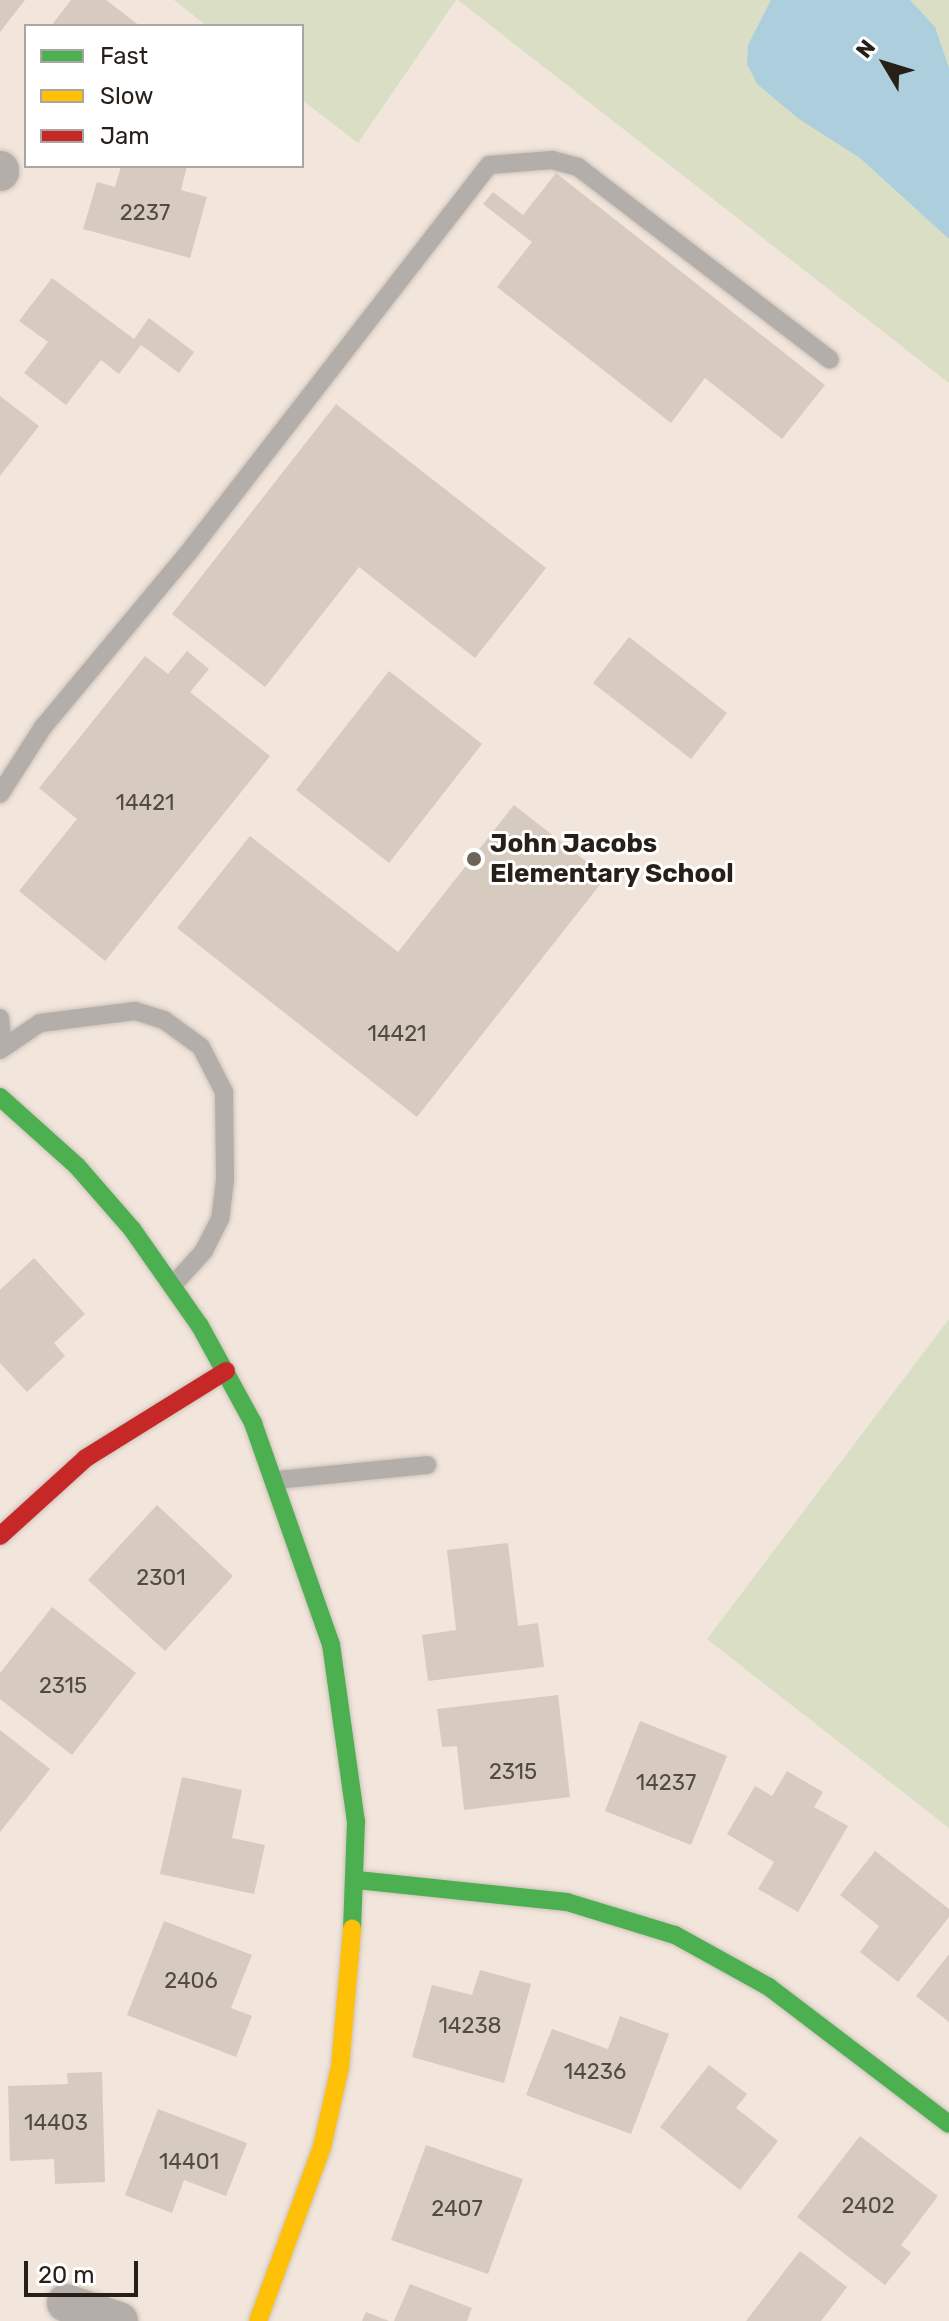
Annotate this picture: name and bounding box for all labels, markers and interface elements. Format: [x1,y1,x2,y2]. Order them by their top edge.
legend [24,24,304,168]
north arrow [845,24,925,104]
text: N [850,34,881,63]
text: Fast [100,42,148,70]
text: Slow [100,82,153,110]
text: Jam [100,122,150,150]
house number: 2237 [120,200,170,226]
house number: 14421 [115,790,175,816]
place label: John Jacobs Elementary School [490,828,734,890]
marker: John Jacobs Elementary School [465,850,483,868]
house number: 14421 [367,1021,427,1047]
house number: 2301 [136,1565,186,1591]
house number: 2315 [39,1673,87,1699]
house number: 2315 [489,1759,537,1785]
house number: 14237 [636,1770,696,1796]
house number: 2406 [164,1968,218,1994]
house number: 14238 [438,2013,502,2039]
house number: 14236 [564,2059,626,2085]
house number: 14403 [24,2110,88,2136]
house number: 14401 [159,2149,219,2175]
house number: 2402 [841,2193,895,2219]
house number: 2407 [431,2196,483,2222]
scale bar [28,2245,142,2295]
text: 20 m [38,2261,95,2289]

